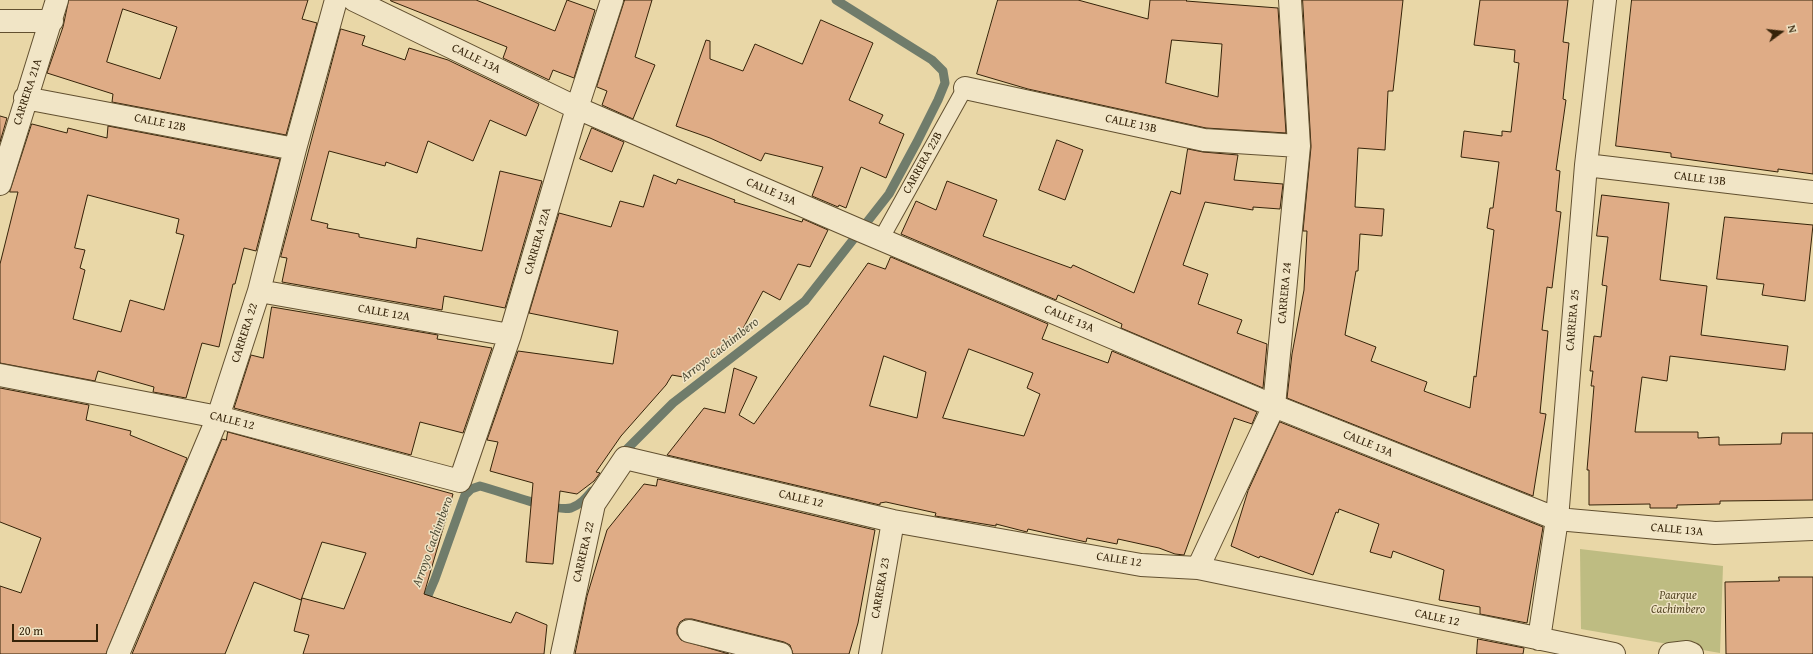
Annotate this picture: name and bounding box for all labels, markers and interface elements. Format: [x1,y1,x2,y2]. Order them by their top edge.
north arrow [1761,12,1801,52]
text: N [1784,23,1801,35]
street label: CALLE 13A [449,41,503,77]
street label: CARRERA 21A [10,57,46,127]
street label: CALLE 12B [133,111,187,135]
street label: CALLE 13B [1104,112,1158,136]
street label: CARRERA 22B [900,130,946,196]
street label: CALLE 13B [1673,169,1727,189]
street label: CALLE 13A [744,175,798,209]
street label: CARRERA 22A [522,206,554,276]
street label: CARRERA 24 [1275,262,1295,324]
street label: CARRERA 25 [1563,289,1583,351]
street label: CARRERA 22 [229,301,261,365]
street label: CALLE 12A [357,301,411,325]
street label: CALLE 13A [1042,302,1096,336]
water label: Arroyo Cachimbero [678,315,762,385]
street label: CALLE 12 [208,409,256,433]
street label: CALLE 13A [1341,427,1395,461]
street label: CALLE 12 [777,487,825,511]
water label: Arroyo Cachimbero [409,495,457,589]
street label: CARRERA 22 [570,520,598,584]
street label: CALLE 13A [1650,521,1704,539]
street label: CALLE 12 [1095,549,1143,571]
street label: CARRERA 23 [869,556,893,620]
park label: Paarque Cachimbero [1651,589,1705,617]
street label: CALLE 12 [1413,606,1461,630]
scale bar [14,616,100,642]
text: 20 m [19,622,43,639]

